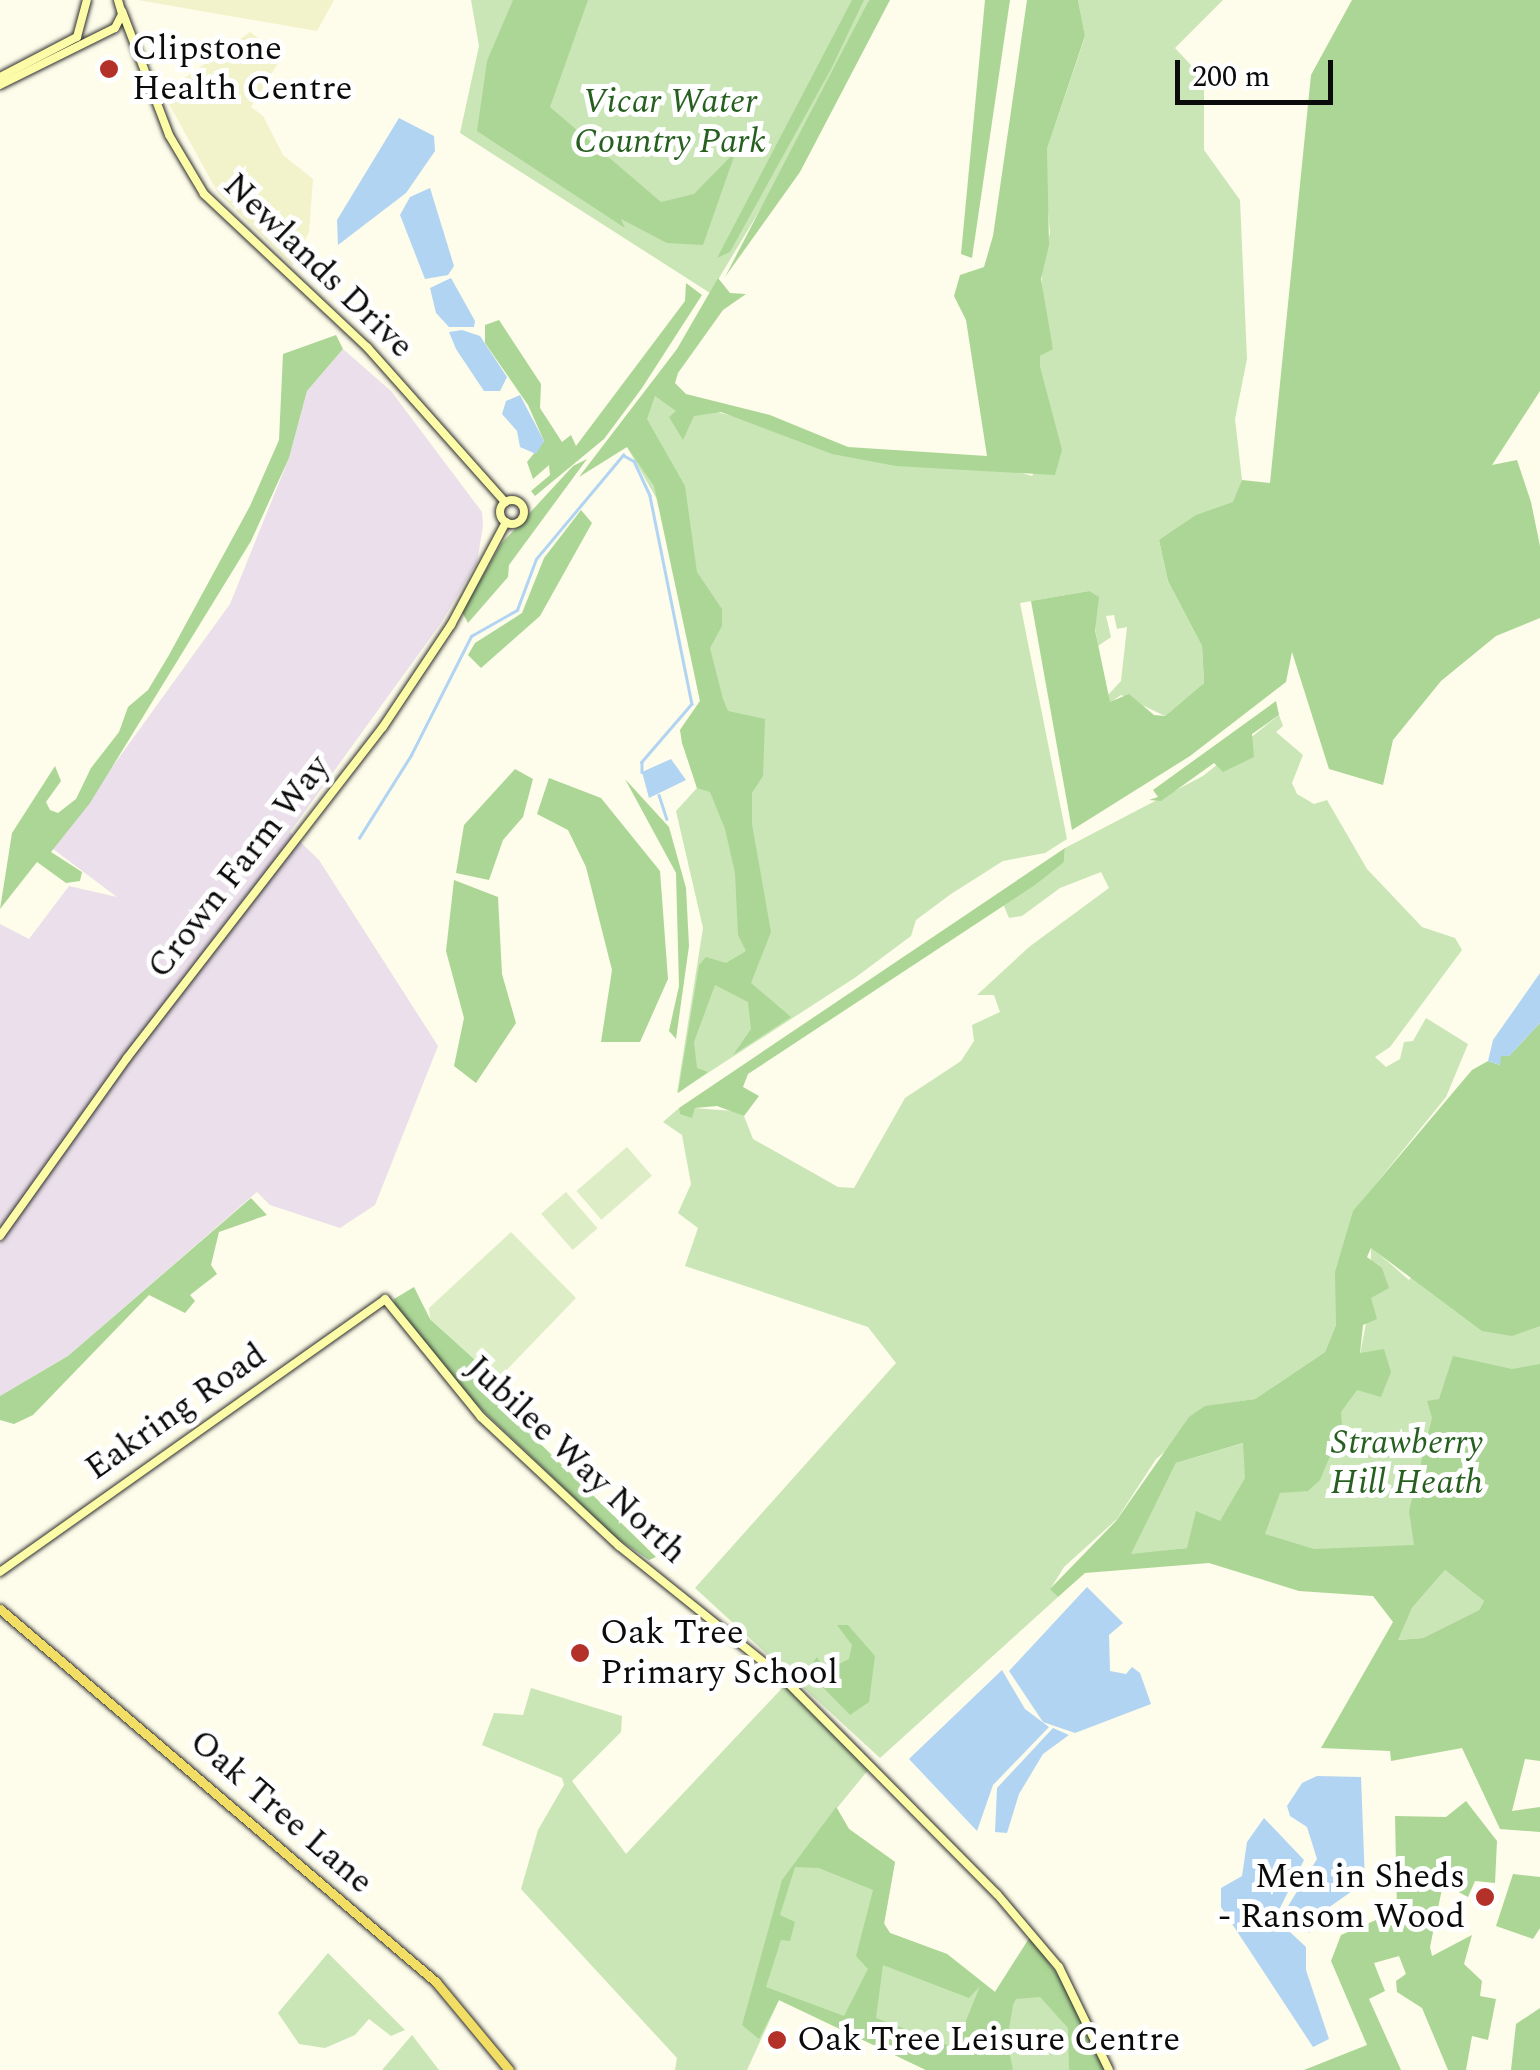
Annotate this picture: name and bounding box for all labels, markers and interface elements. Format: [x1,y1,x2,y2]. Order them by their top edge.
place label: Clipstone Health Centre [132,28,352,110]
scale bar [1180,40,1338,102]
text: 200 m [1192,54,1270,100]
marker: Clipstone Health Centre [96,56,122,82]
park label: Vicar Water Country Park [574,81,766,163]
street label: Newlands Drive [214,165,422,367]
street label: Crown Farm Way [139,747,339,987]
street label: Eakring Road [77,1334,275,1490]
street label: Jubilee Way North [457,1347,695,1573]
park label: Strawberry Hill Heath [1331,1422,1483,1504]
place label: Oak Tree Primary School [600,1612,838,1694]
marker: Oak Tree Primary School [569,1642,591,1664]
street label: Oak Tree Lane [181,1721,381,1903]
place label: Men in Sheds - Ransom Wood [1218,1856,1465,1938]
marker: Men in Sheds - Ransom Wood [1474,1886,1496,1908]
place label: Oak Tree Leisure Centre [797,2019,1180,2061]
marker: Oak Tree Leisure Centre [766,2029,788,2051]

